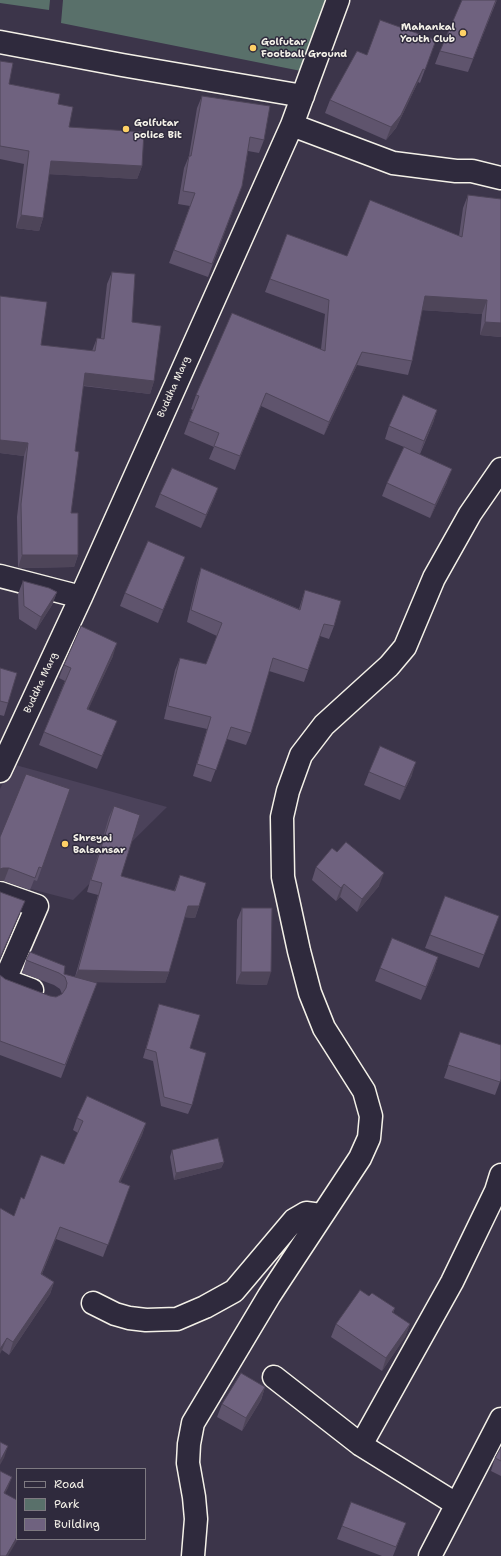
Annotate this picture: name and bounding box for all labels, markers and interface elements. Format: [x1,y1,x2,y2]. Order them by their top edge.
place label: Mahankal Youth Club [400,21,455,44]
marker: Mahankal Youth Club [458,28,468,38]
place label: Golfutar Football Ground [261,36,347,60]
marker: Golfutar Football Ground [248,43,258,53]
place label: Golfutar police Bit [134,117,182,140]
marker: Golfutar police Bit [121,124,131,134]
street label: Buddha Marg [155,354,193,420]
street label: Buddha Marg [22,651,60,715]
place label: Shreyai Balsansar [73,832,125,856]
marker: Shreyai Balsansar [60,839,70,849]
legend [16,1468,146,1540]
text: Road [54,1476,84,1492]
text: Park [54,1496,80,1512]
text: Building [54,1516,100,1532]

